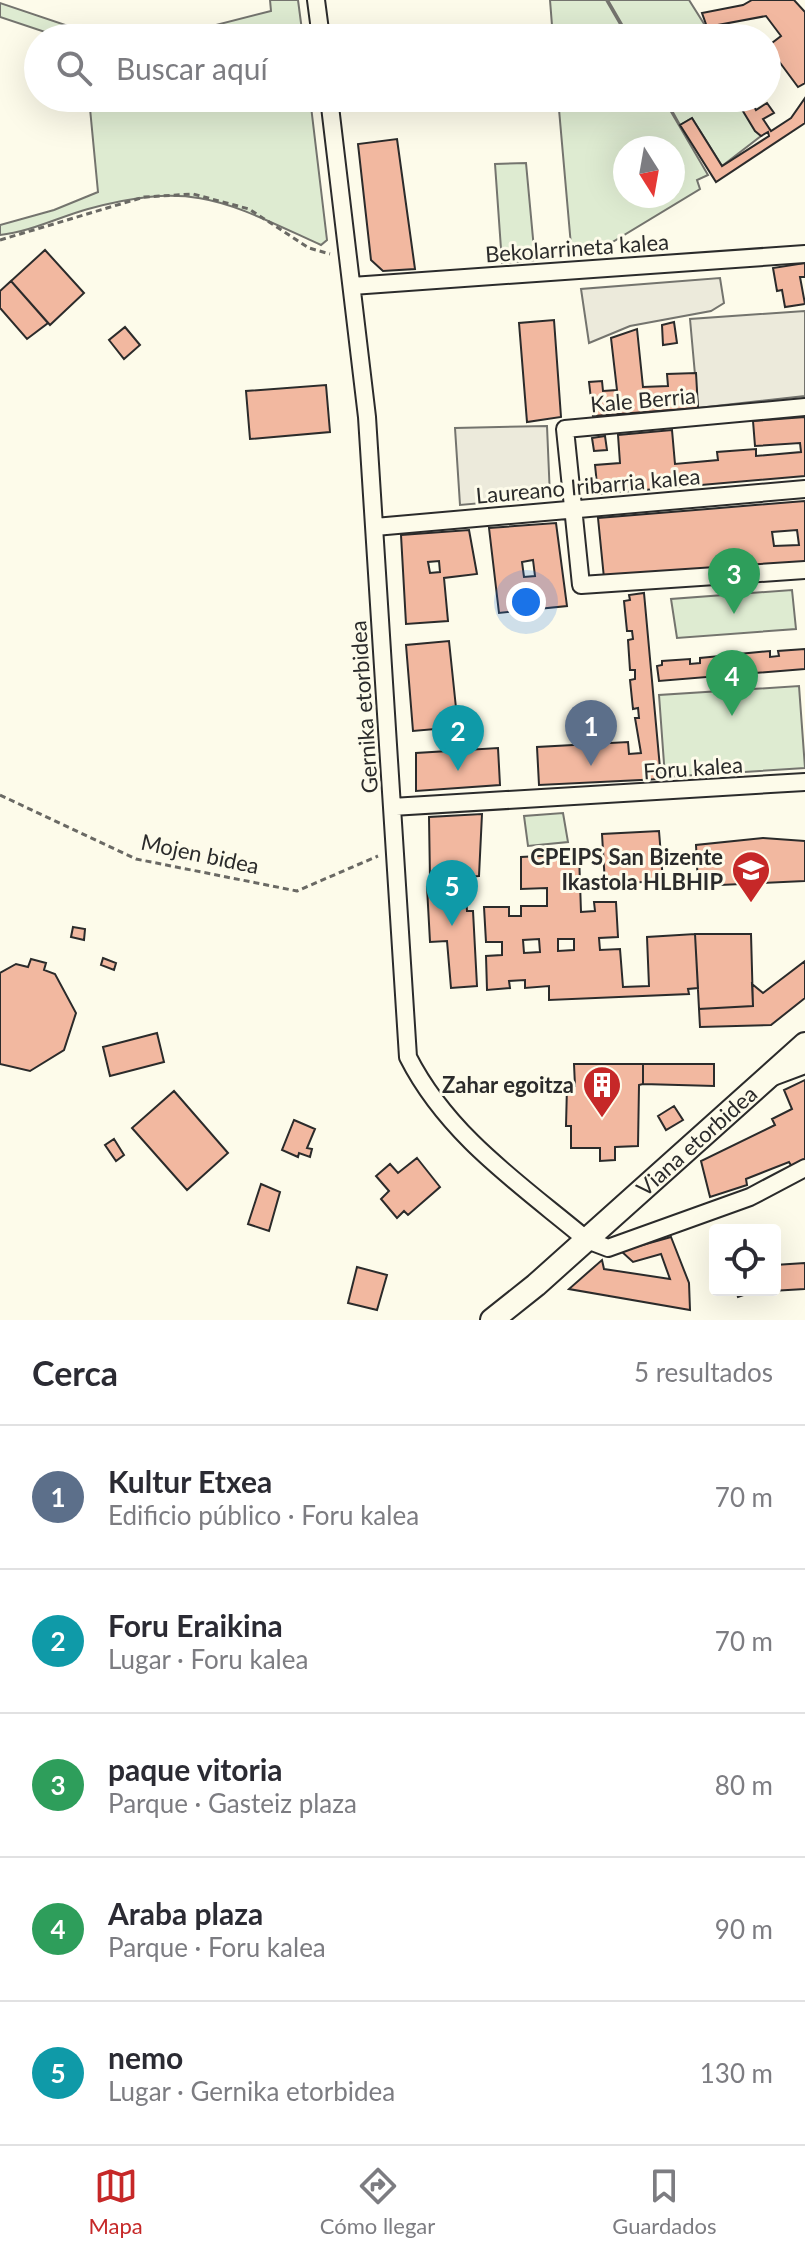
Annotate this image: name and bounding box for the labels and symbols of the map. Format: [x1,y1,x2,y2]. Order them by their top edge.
north arrow [613,136,685,208]
street label: Bekolarrineta kalea [484,228,670,267]
street label: Kale Berria [589,381,697,418]
street label: Laureano Iribarria kalea [475,462,701,509]
pin: 3 [708,548,760,614]
your location [506,582,546,622]
street label: Gernika etorbidea [344,620,383,794]
pin: 4 [706,650,758,716]
pin: 1 [565,700,617,766]
pin: 2 [432,705,484,771]
street label: Foru kalea [642,751,744,784]
street label: Mojen bidea [139,828,262,879]
place label: CPEIPS San Bizente Ikastola HLBHIP [530,843,723,895]
school or university icon: CPEIPS San Bizente Ikastola HLBHIP [730,849,772,904]
pin: 5 [426,860,478,926]
building icon: Zahar egoitza [581,1064,623,1119]
place label: Zahar egoitza [442,1071,574,1098]
street label: Viana etorbidea [631,1080,762,1202]

